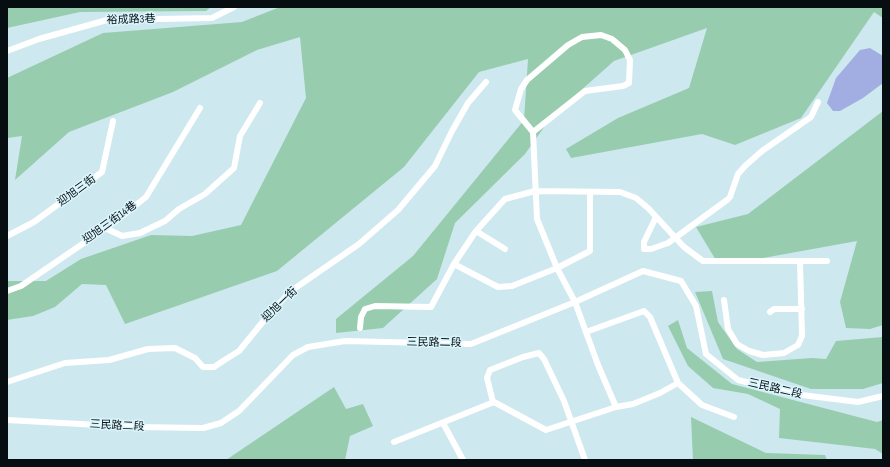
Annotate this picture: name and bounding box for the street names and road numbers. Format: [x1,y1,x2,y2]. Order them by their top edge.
street label: 裕成路3巷 [106,13,156,27]
street label: 迎旭三街 [55,173,99,209]
street label: 迎旭三街14巷 [80,199,140,247]
street label: 迎旭一街 [260,285,300,325]
street label: 三民路二段 [406,336,462,350]
street label: 三民路二段 [747,376,803,402]
street label: 三民路二段 [89,418,145,434]

